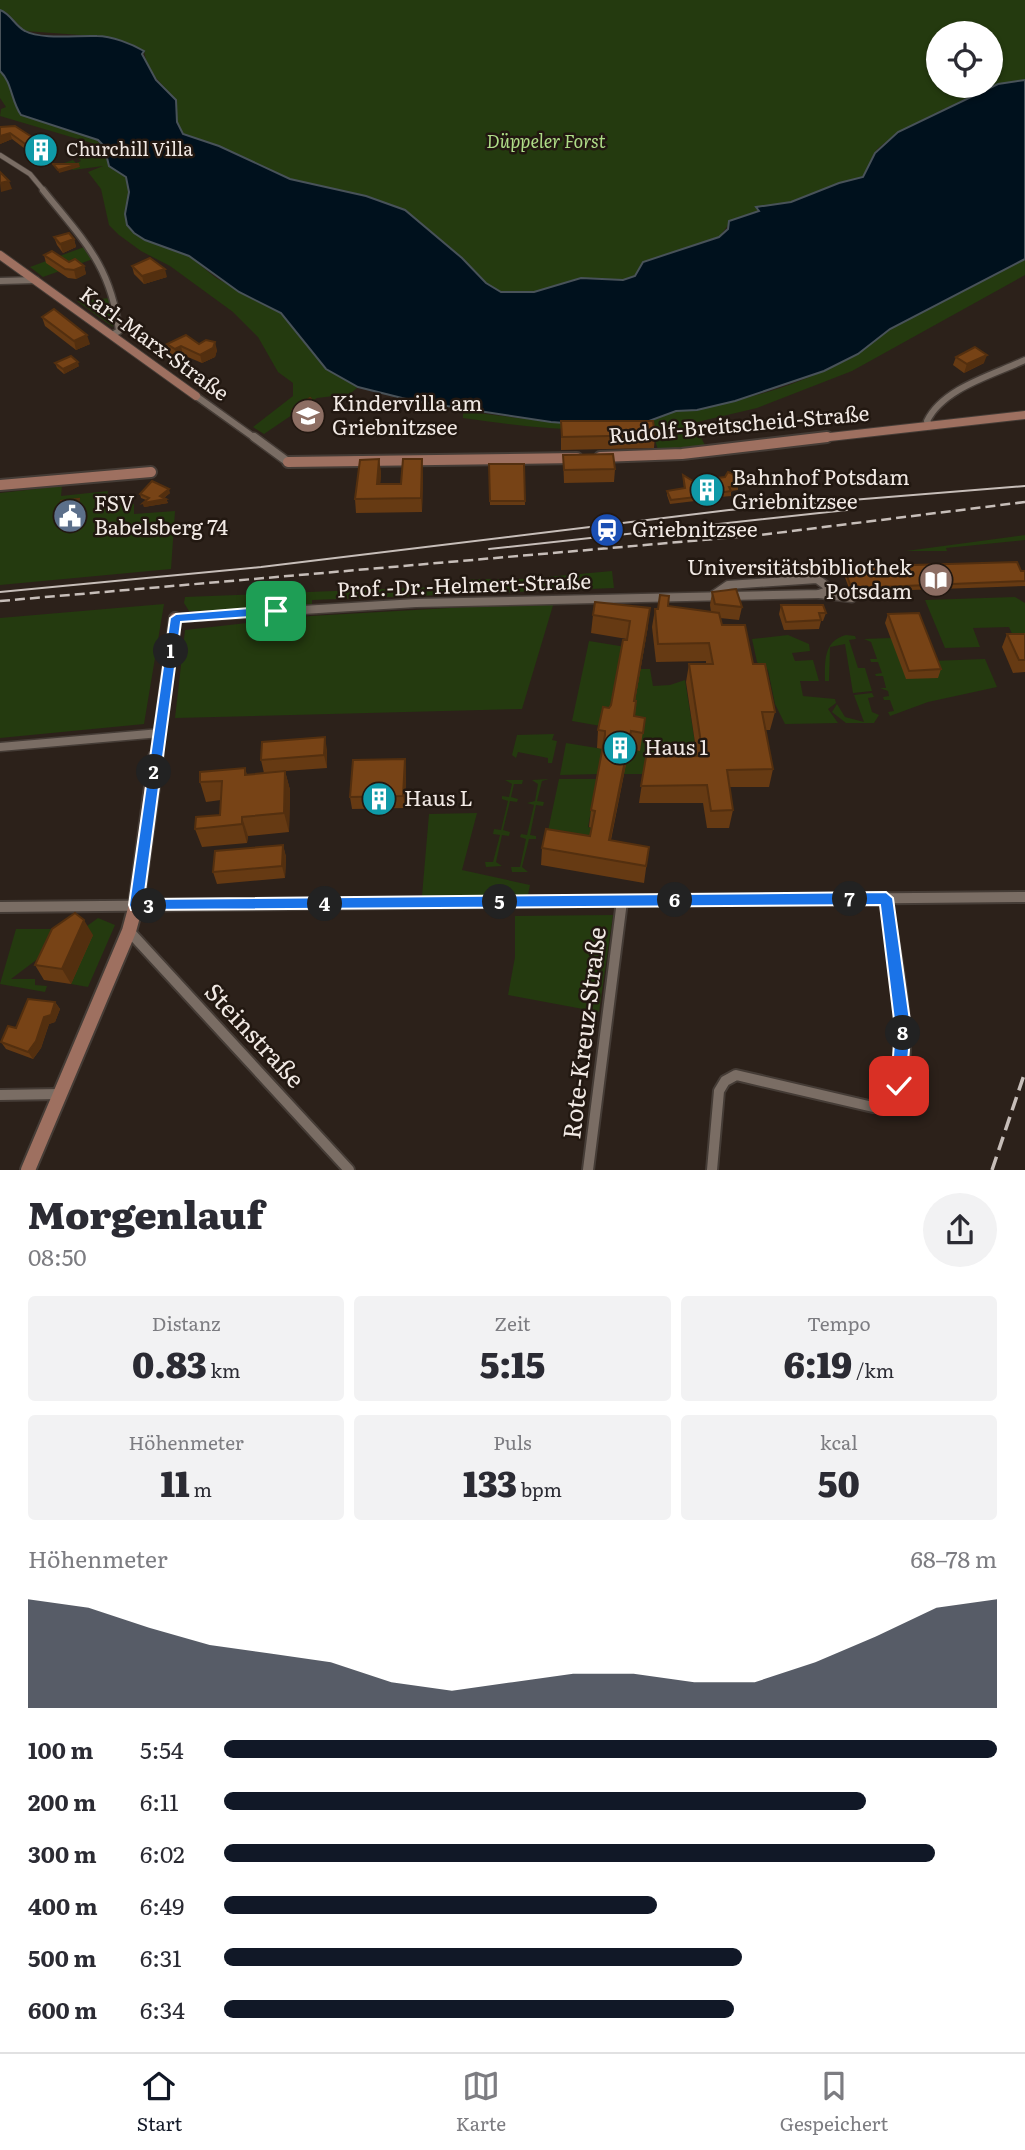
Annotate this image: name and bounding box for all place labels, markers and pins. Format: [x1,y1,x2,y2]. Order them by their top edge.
building icon: Churchill Villa [22,131,60,169]
place label: Churchill Villa [66,135,193,162]
place label: Kindervilla am Griebnitzsee [332,386,482,441]
school or university icon: Kindervilla am Griebnitzsee [289,397,327,435]
place label: Bahnhof Potsdam Griebnitzsee [732,460,910,515]
building icon: Bahnhof Potsdam Griebnitzsee [688,471,726,509]
place label: FSV Babelsberg 74 [94,486,228,541]
public building icon: FSV Babelsberg 74 [51,497,89,535]
station icon: Griebnitzsee [588,511,626,549]
place label: Griebnitzsee [632,512,758,543]
place label: Universitätsbibliothek Potsdam [687,550,912,605]
library icon: Universitätsbibliothek Potsdam [917,561,955,599]
pin [246,581,306,641]
pin: 1 [154,634,188,668]
building icon: Haus 1 [601,729,639,767]
place label: Haus 1 [644,730,708,761]
pin: 2 [136,754,172,790]
building icon: Haus L [360,780,398,818]
place label: Haus L [404,781,473,812]
pin: 7 [832,881,868,916]
pin: 6 [658,883,692,918]
pin: 5 [482,884,518,920]
pin: 4 [308,886,342,922]
pin: 3 [132,888,166,923]
pin: 8 [886,1016,920,1050]
pin [869,1056,929,1116]

